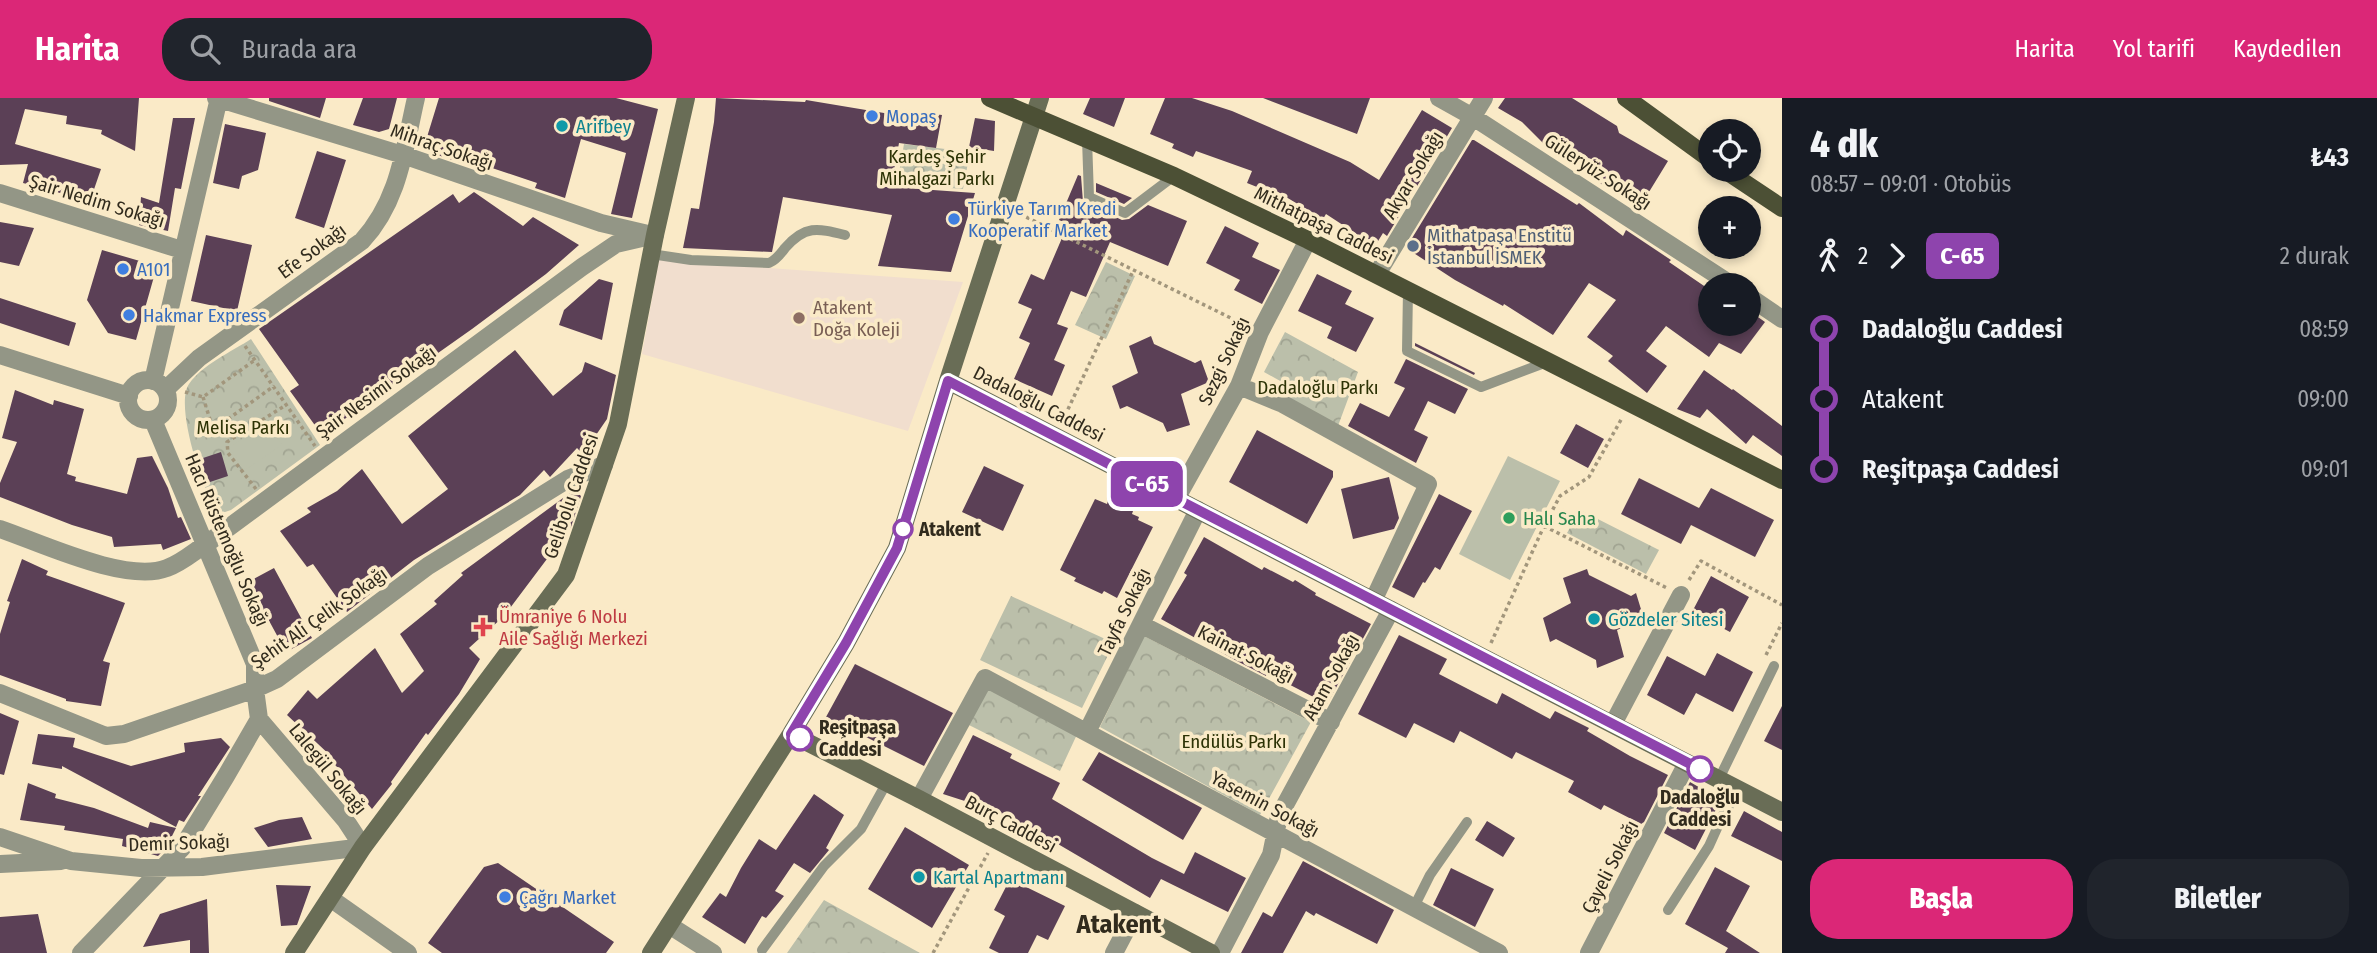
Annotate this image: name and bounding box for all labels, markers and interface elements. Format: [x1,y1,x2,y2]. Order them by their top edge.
search box [162,18,652,81]
text: Harita [35,29,120,69]
icon: search [186,30,224,68]
text: Burada ara [242,34,357,65]
text: Harita [2015,35,2075,63]
text: Yol tarifi [2113,35,2195,63]
text: Kaydedilen [2233,35,2342,63]
place label: Mopaş [886,105,937,128]
marker: Mopaş [864,108,880,124]
place label: Arifbey [576,115,632,138]
marker: Arifbey [554,118,570,134]
street label: Mihraç Sokağı [388,119,496,175]
map controls [1698,119,1761,336]
button: locate [1698,119,1761,182]
text: 4 dk [1810,121,1878,167]
street label: Akyar Sokağı [1378,127,1448,223]
street label: Güleryüz Sokağı [1540,129,1656,215]
text: ₺43 [2310,142,2349,173]
park label: Kardeş Şehir Mihalgazi Parkı [879,145,995,190]
street label: Şair Nedim Sokağı [26,169,168,233]
text: 08:57 – 09:01 · Otobüs [1810,170,2011,198]
street label: Mithatpaşa Caddesi [1250,181,1398,269]
button: + [1698,196,1761,259]
place label: Türkiye Tarım Kredi Kooperatif Market [968,197,1117,242]
marker: Türkiye Tarım Kredi Kooperatif Market [946,211,962,227]
street label: Efe Sokağı [273,219,351,283]
place label: Mithatpaşa Enstitü İstanbul İSMEK [1427,224,1572,269]
icon: walk [1810,237,1848,275]
icon: forward [1878,237,1916,275]
marker: Mithatpaşa Enstitü İstanbul İSMEK [1405,238,1421,254]
text: 2 [1858,242,1868,270]
text: C-65 [1940,242,1985,270]
text: 2 durak [2280,242,2349,270]
place label: A101 [137,258,170,281]
marker: A101 [115,261,131,277]
button: − [1698,273,1761,336]
place label: Atakent Doğa Koleji [813,296,900,341]
place label: Hakmar Express [143,304,267,327]
marker: Hakmar Express [121,307,137,323]
marker: Atakent Doğa Koleji [791,310,807,326]
street label: Sezgi Sokağı [1193,313,1255,409]
text: Dadaloğlu Caddesi [1862,314,2063,345]
text: 08:59 [2299,315,2349,343]
street label: Şair Nesimi Sokağı [311,341,441,443]
street label: Dadaloğlu Caddesi [970,361,1108,447]
park label: Dadaloğlu Parkı [1257,376,1379,399]
text: Atakent [1862,384,1944,415]
text: 09:00 [2297,385,2349,413]
park label: Melisa Parkı [197,416,290,439]
street label: Gelibolu Caddesi [539,430,603,562]
street label: Hacı Rüstemoğlu Sokağı [180,450,274,630]
text: Reşitpaşa Caddesi [1862,454,2059,485]
text: 09:01 [2301,455,2349,483]
line badge: C-65 [1098,461,1196,507]
text: C-65 [1125,470,1169,498]
place label: Halı Saha [1523,507,1596,530]
marker: Halı Saha [1501,510,1517,526]
place label: Atakent [918,518,981,541]
marker: Atakent [893,519,913,539]
street label: Şehit Ali Çelik Sokağı [246,562,392,674]
street label: Tayfa Sokağı [1093,564,1155,660]
place label: Ümraniye 6 Nolu Aile Sağlığı Merkezi [499,605,648,650]
place label: Gözdeler Sitesi [1608,608,1724,631]
marker: Gözdeler Sitesi [1586,611,1602,627]
marker: Ümraniye 6 Nolu Aile Sağlığı Merkezi [473,617,493,637]
street label: Kainat Sokağı [1194,620,1298,688]
street label: Atam Sokağı [1298,630,1364,724]
place label: Reşitpaşa Caddesi [819,716,896,761]
street label: Lalegül Sokağı [284,719,372,819]
marker: Reşitpaşa Caddesi [787,725,813,751]
park label: Endülüs Parkı [1182,730,1286,753]
marker: Dadaloğlu Caddesi [1687,756,1713,782]
street label: Yasemin Sokağı [1207,766,1323,842]
place label: Dadaloğlu Caddesi [1660,786,1740,831]
street label: Burç Caddesi [961,790,1061,858]
street label: Çayeli Sokağı [1577,817,1643,917]
street label: Demir Sokağı [128,830,230,856]
button: Başla [1810,859,2073,939]
button: Biletler [2087,859,2349,939]
place label: Kartal Apartmanı [933,866,1064,889]
marker: Kartal Apartmanı [911,869,927,885]
place label: Çağrı Market [519,886,617,909]
marker: Çağrı Market [497,889,513,905]
district label: Atakent [1076,909,1162,940]

